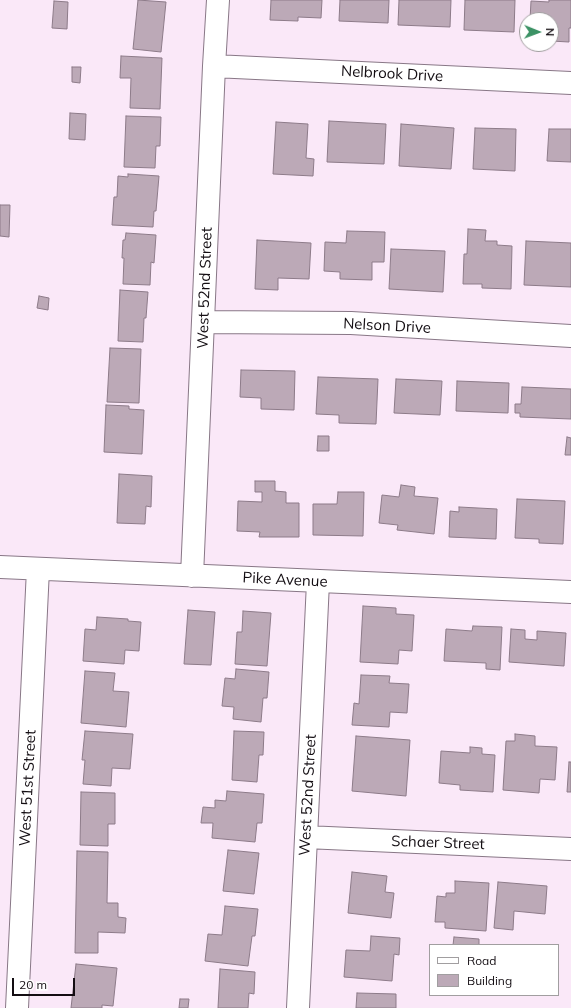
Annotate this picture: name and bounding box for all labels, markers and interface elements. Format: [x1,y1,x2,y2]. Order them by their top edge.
north arrow [519,12,559,52]
text: N [543,28,557,36]
street label: Nelbrook Drive [340,62,444,86]
street label: West 52nd Street [194,227,216,349]
street label: Nelson Drive [343,315,431,337]
street label: Pike Avenue [242,569,328,591]
street label: West 51st Street [16,729,40,847]
street label: West 52nd Street [296,734,320,856]
street label: Schaer Street [391,832,485,854]
legend [429,944,559,996]
text: Road [467,953,496,968]
scale bar [14,970,77,996]
text: Building [467,973,512,988]
text: 20 m [19,977,47,992]

